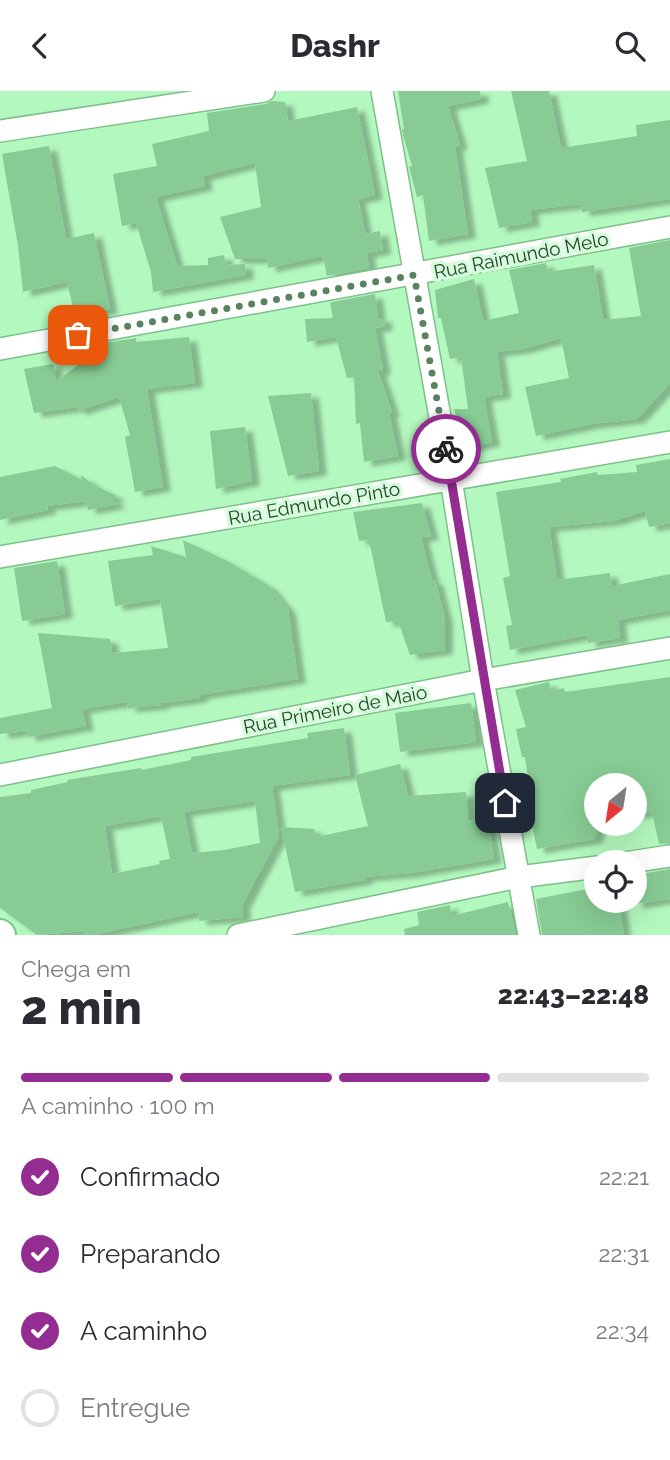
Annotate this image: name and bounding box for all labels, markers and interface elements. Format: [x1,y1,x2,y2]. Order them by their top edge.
icon: back [21,27,59,65]
text: Dashr [290,27,380,64]
icon: search [611,27,649,65]
street label: Rua Raimundo Melo [432,227,610,283]
pin [48,305,108,365]
icon: bag [59,316,97,354]
courier [411,414,481,484]
icon: bike [427,430,465,468]
street label: Rua Edmundo Pinto [226,477,402,529]
street label: Rua Primeiro de Maio [241,680,429,738]
pin [475,773,535,833]
north arrow [584,773,648,837]
map controls [584,773,647,913]
icon: home [486,784,524,822]
button: locate [584,850,647,913]
text: Chega em [21,955,131,982]
text: 22:43–22:48 [498,980,649,1010]
text: 2 min [21,981,142,1035]
text: A caminho · 100 m [21,1092,215,1119]
icon: check [21,1158,59,1196]
text: Confirmado [80,1162,220,1192]
text: 22:21 [599,1163,649,1190]
icon: check [21,1235,59,1273]
text: Preparando [80,1239,220,1269]
text: 22:31 [599,1240,649,1267]
icon: check [21,1312,59,1350]
text: A caminho [80,1316,207,1346]
text: 22:34 [596,1317,649,1344]
text: Entregue [80,1393,190,1423]

